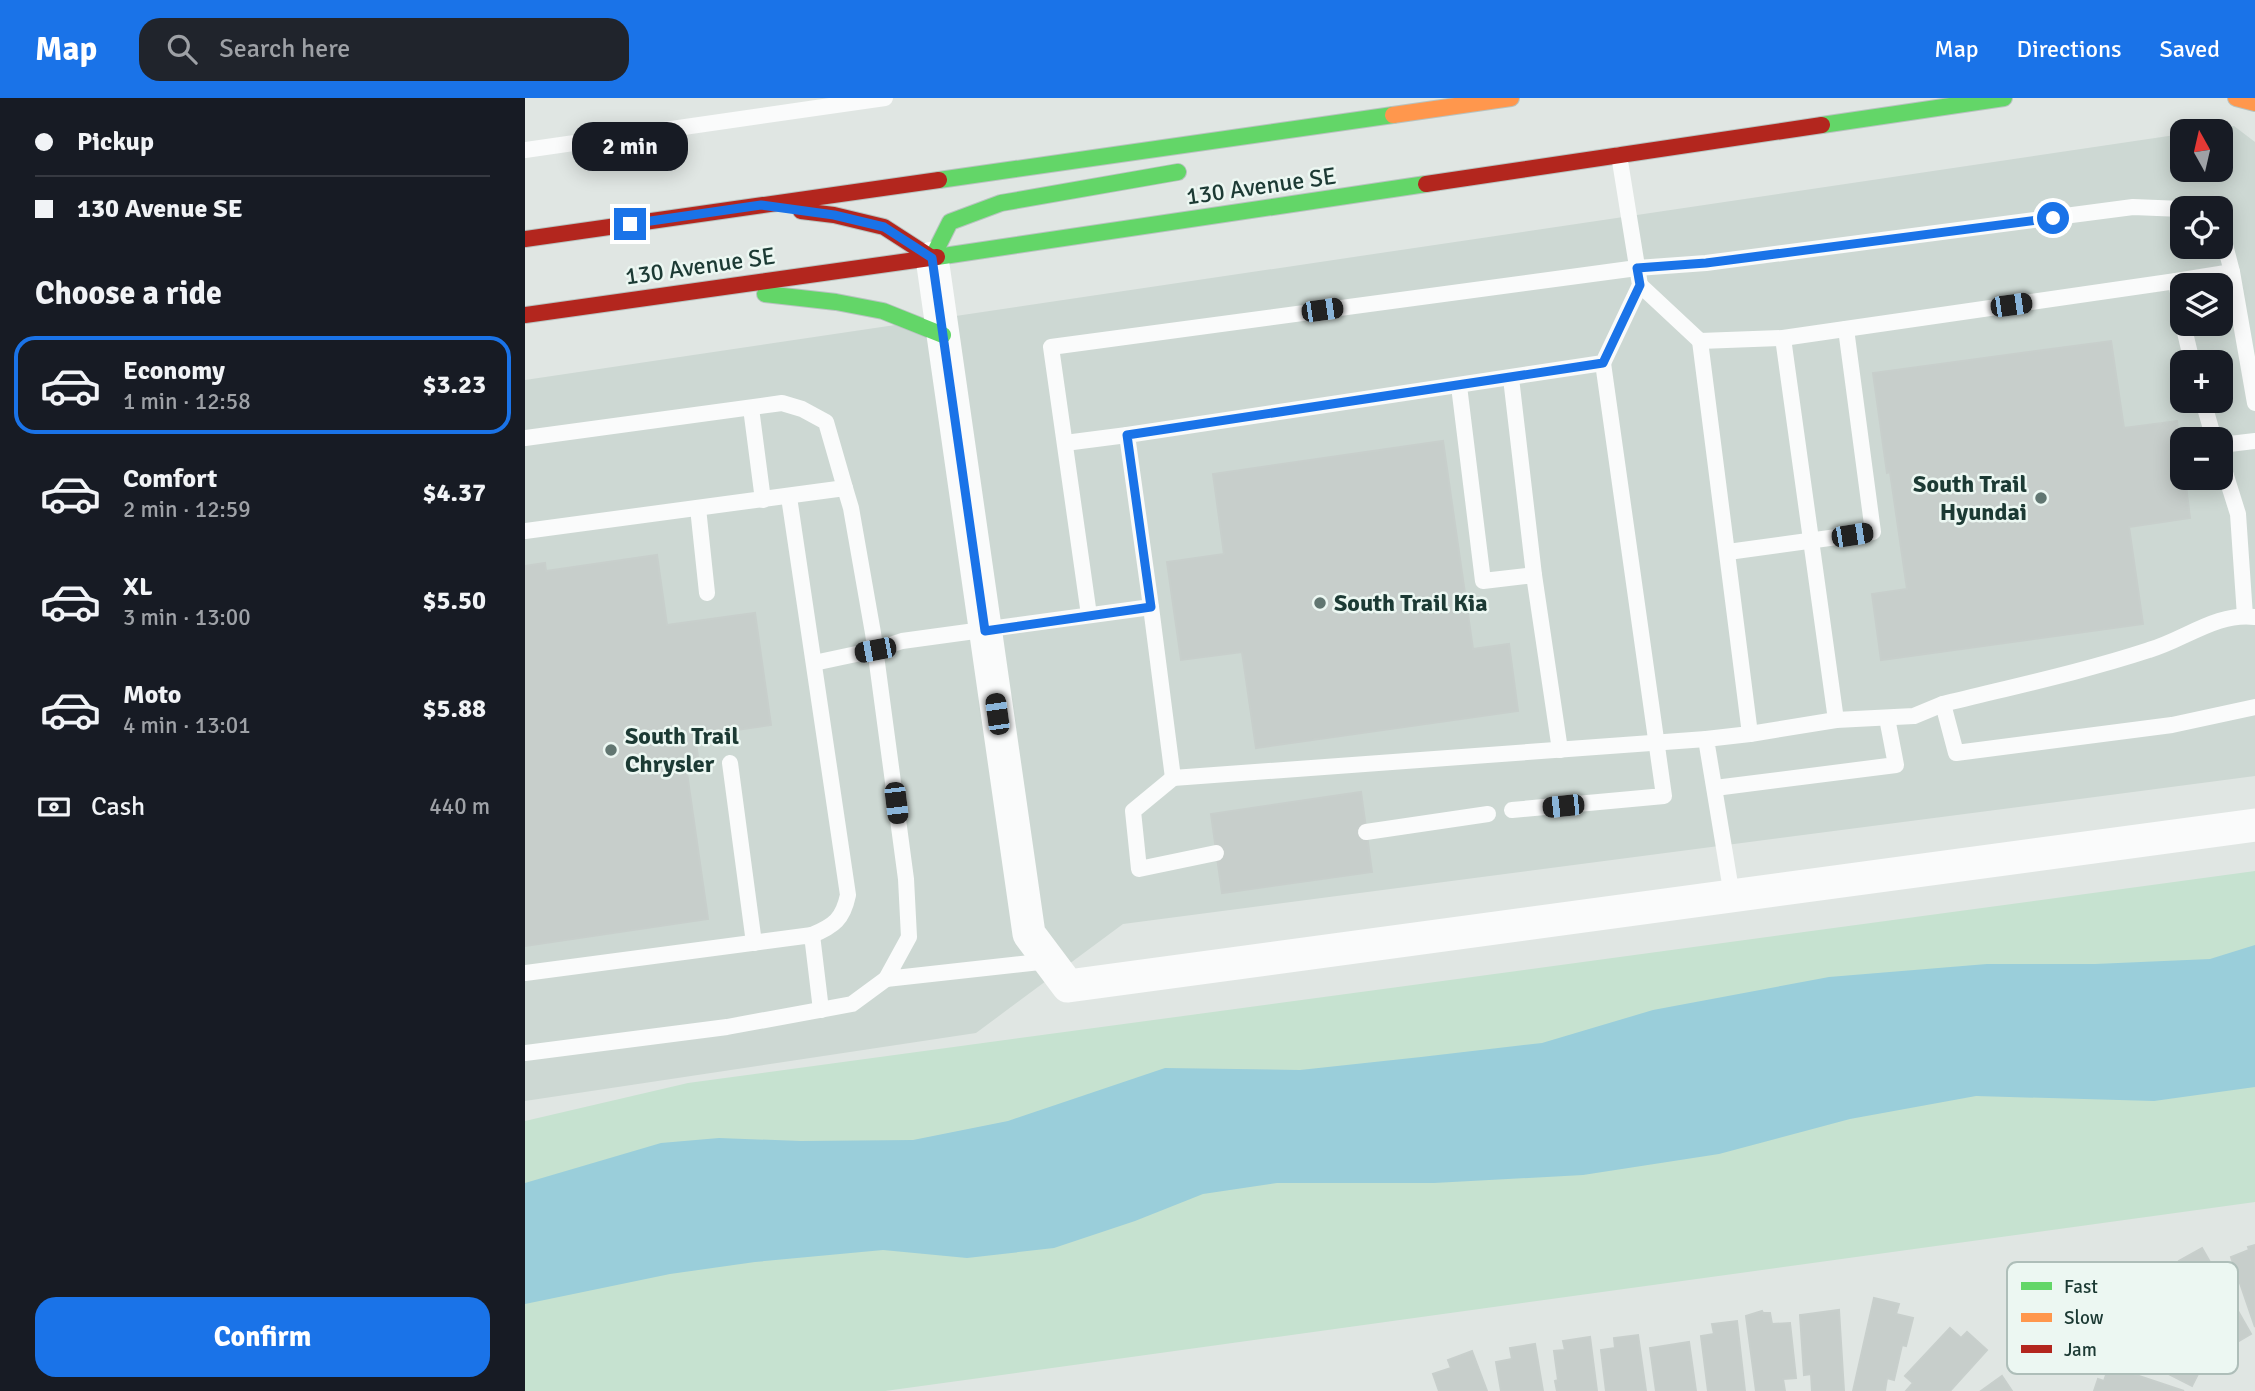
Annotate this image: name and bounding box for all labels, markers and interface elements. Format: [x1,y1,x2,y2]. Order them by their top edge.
search box [139,18,629,81]
text: Map [35,29,97,70]
icon: search [163,30,201,68]
text: Search here [219,33,350,65]
text: Map [1934,34,1979,64]
text: Directions [2017,34,2122,64]
text: Saved [2160,34,2220,64]
north arrow [2170,119,2233,182]
map controls [2170,119,2233,490]
callout: 2 min [572,122,688,172]
text: Pickup [77,126,154,158]
text: 2 min [602,132,658,161]
street label: 130 Avenue SE [1184,161,1338,211]
text: 130 Avenue SE [77,193,243,225]
button: locate [2170,196,2233,259]
route start [2037,202,2069,234]
route end [614,208,646,240]
street label: 130 Avenue SE [623,241,777,291]
button: layers [2170,273,2233,336]
text: Choose a ride [35,274,222,313]
car [1989,292,2034,318]
car [1300,297,1345,323]
button: + [2170,350,2233,413]
icon: car [39,354,102,417]
text: Economy [123,355,225,387]
text: $3.23 [422,369,486,401]
text: 1 min · 12:58 [123,387,251,416]
button: − [2170,427,2233,490]
icon: car [39,462,102,525]
text: Comfort [123,463,217,495]
place label: South Trail Hyundai [1913,469,2027,527]
text: $4.37 [422,477,486,509]
marker: South Trail Hyundai [2033,490,2049,506]
text: 2 min · 12:59 [123,495,251,524]
car [1830,521,1875,549]
icon: car [39,570,102,633]
text: XL [123,571,153,603]
text: $5.50 [422,585,486,617]
place label: South Trail Kia [1334,588,1488,618]
marker: South Trail Kia [1312,595,1328,611]
text: 3 min · 13:00 [123,603,251,632]
car [853,636,898,664]
icon: car [39,678,102,741]
text: Moto [123,679,181,711]
car [984,692,1011,736]
text: $5.88 [422,693,486,725]
text: 4 min · 13:01 [123,711,251,740]
place label: South Trail Chrysler [625,721,739,779]
marker: South Trail Chrysler [603,742,619,758]
car [884,781,909,825]
icon: cash [35,788,73,826]
text: Cash [91,791,145,823]
text: 440 m [429,792,490,821]
car [1542,793,1585,819]
legend [2007,1262,2238,1374]
text: Fast [2064,1275,2098,1299]
button: Confirm [35,1297,490,1377]
text: Slow [2064,1306,2104,1330]
text: Jam [2064,1338,2097,1362]

